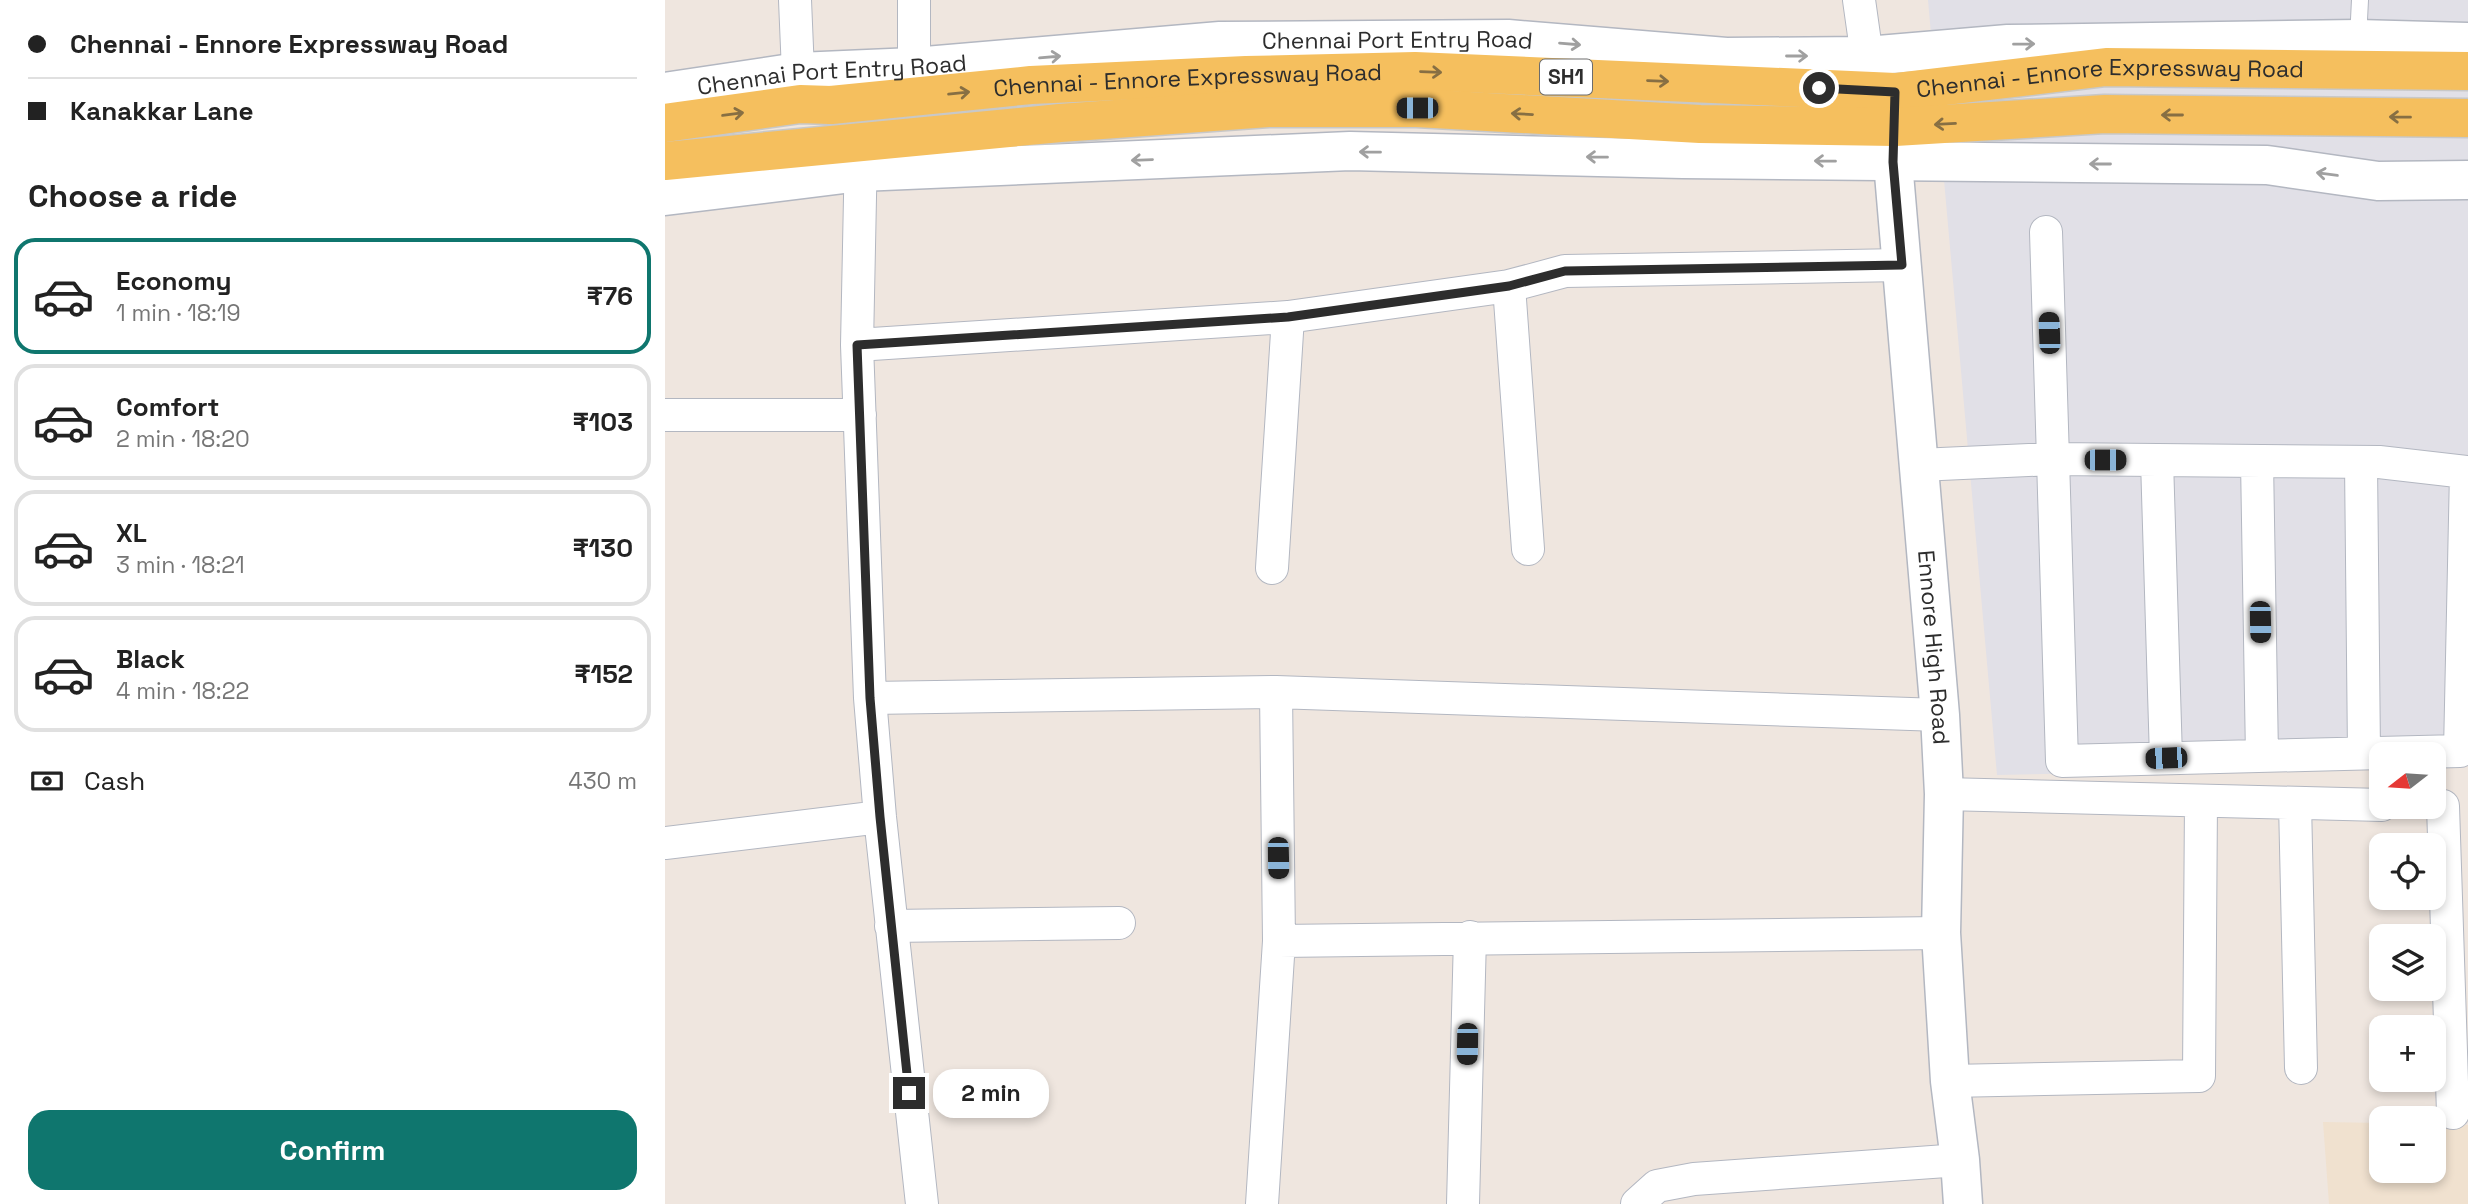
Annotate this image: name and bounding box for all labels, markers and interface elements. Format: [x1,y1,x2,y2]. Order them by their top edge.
street label: Chennai Port Entry Road [1262,24,1534,56]
text: Chennai - Ennore Expressway Road [70,27,508,61]
one-way arrow [2012,37,2035,51]
one-way arrow [1558,38,1581,51]
street label: Chennai Port Entry Road [695,48,968,102]
one-way arrow [1786,49,1809,63]
one-way arrow [1038,50,1060,63]
street label: Chennai - Ennore Expressway Road [1915,52,2304,104]
street label: Chennai - Ennore Expressway Road [992,57,1382,104]
road number: SH1 [1540,60,1592,94]
one-way arrow [1419,65,1442,78]
route start [1803,72,1835,104]
one-way arrow [1646,74,1669,87]
one-way arrow [947,86,970,99]
text: Kanakkar Lane [70,94,253,128]
car [1397,98,1439,119]
one-way arrow [721,107,743,120]
one-way arrow [1511,107,1534,120]
one-way arrow [2161,108,2184,122]
one-way arrow [2389,110,2412,124]
one-way arrow [1934,117,1957,130]
one-way arrow [1358,145,1381,158]
one-way arrow [1586,151,1609,164]
one-way arrow [1131,154,1154,167]
one-way arrow [1813,154,1836,168]
one-way arrow [2089,157,2112,171]
one-way arrow [2316,167,2339,180]
text: Choose a ride [28,176,238,216]
text: Economy [116,264,232,298]
icon: car [32,265,95,328]
text: ₹76 [586,279,633,313]
text: 1 min · 18:19 [116,298,241,328]
car [2038,312,2061,354]
text: Comfort [116,390,219,424]
icon: car [32,391,95,454]
text: ₹103 [572,405,633,439]
text: 2 min · 18:20 [116,424,250,454]
car [2085,450,2127,471]
text: XL [116,516,147,550]
icon: car [32,517,95,580]
text: ₹130 [572,531,633,565]
street label: Ennore High Road [1911,549,1956,745]
text: 3 min · 18:21 [116,550,245,580]
car [2250,601,2271,643]
text: Black [116,642,185,676]
icon: car [32,643,95,706]
text: ₹152 [574,657,633,691]
text: 4 min · 18:22 [116,676,249,706]
north arrow [2369,742,2447,819]
map controls [2369,742,2446,1183]
car [2145,747,2188,769]
icon: cash [28,762,66,800]
text: Cash [84,764,145,798]
text: 430 m [568,766,637,796]
button: locate [2369,833,2446,910]
car [1268,837,1289,879]
button: layers [2369,924,2446,1001]
button: + [2369,1015,2446,1092]
car [1457,1023,1478,1065]
callout: 2 min [933,1068,1049,1118]
route end [893,1077,925,1109]
text: 2 min [961,1078,1021,1108]
button: − [2369,1106,2446,1183]
button: Confirm [28,1110,637,1190]

